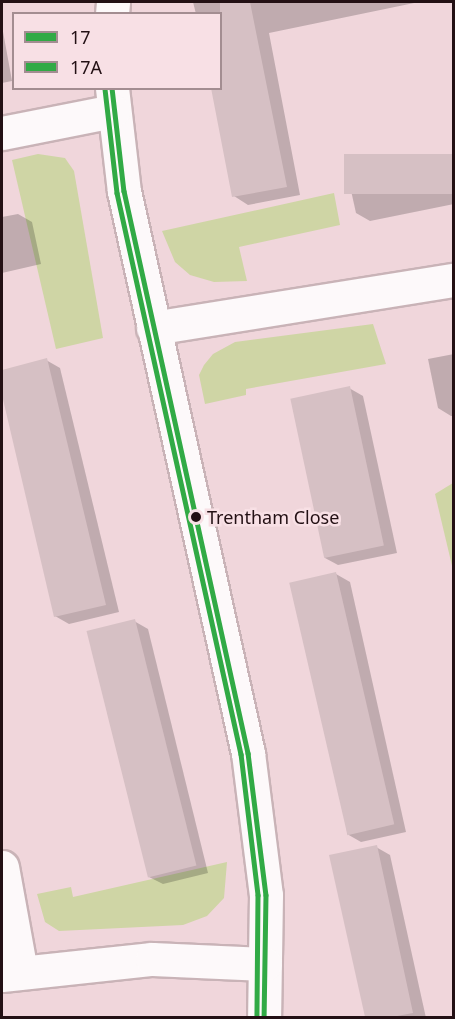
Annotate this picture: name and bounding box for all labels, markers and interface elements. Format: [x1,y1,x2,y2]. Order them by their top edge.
legend [12,12,222,90]
text: 17 [70,25,91,49]
text: 17A [70,55,102,79]
place label: Trentham Close [207,506,339,528]
marker: Trentham Close [190,511,202,523]

